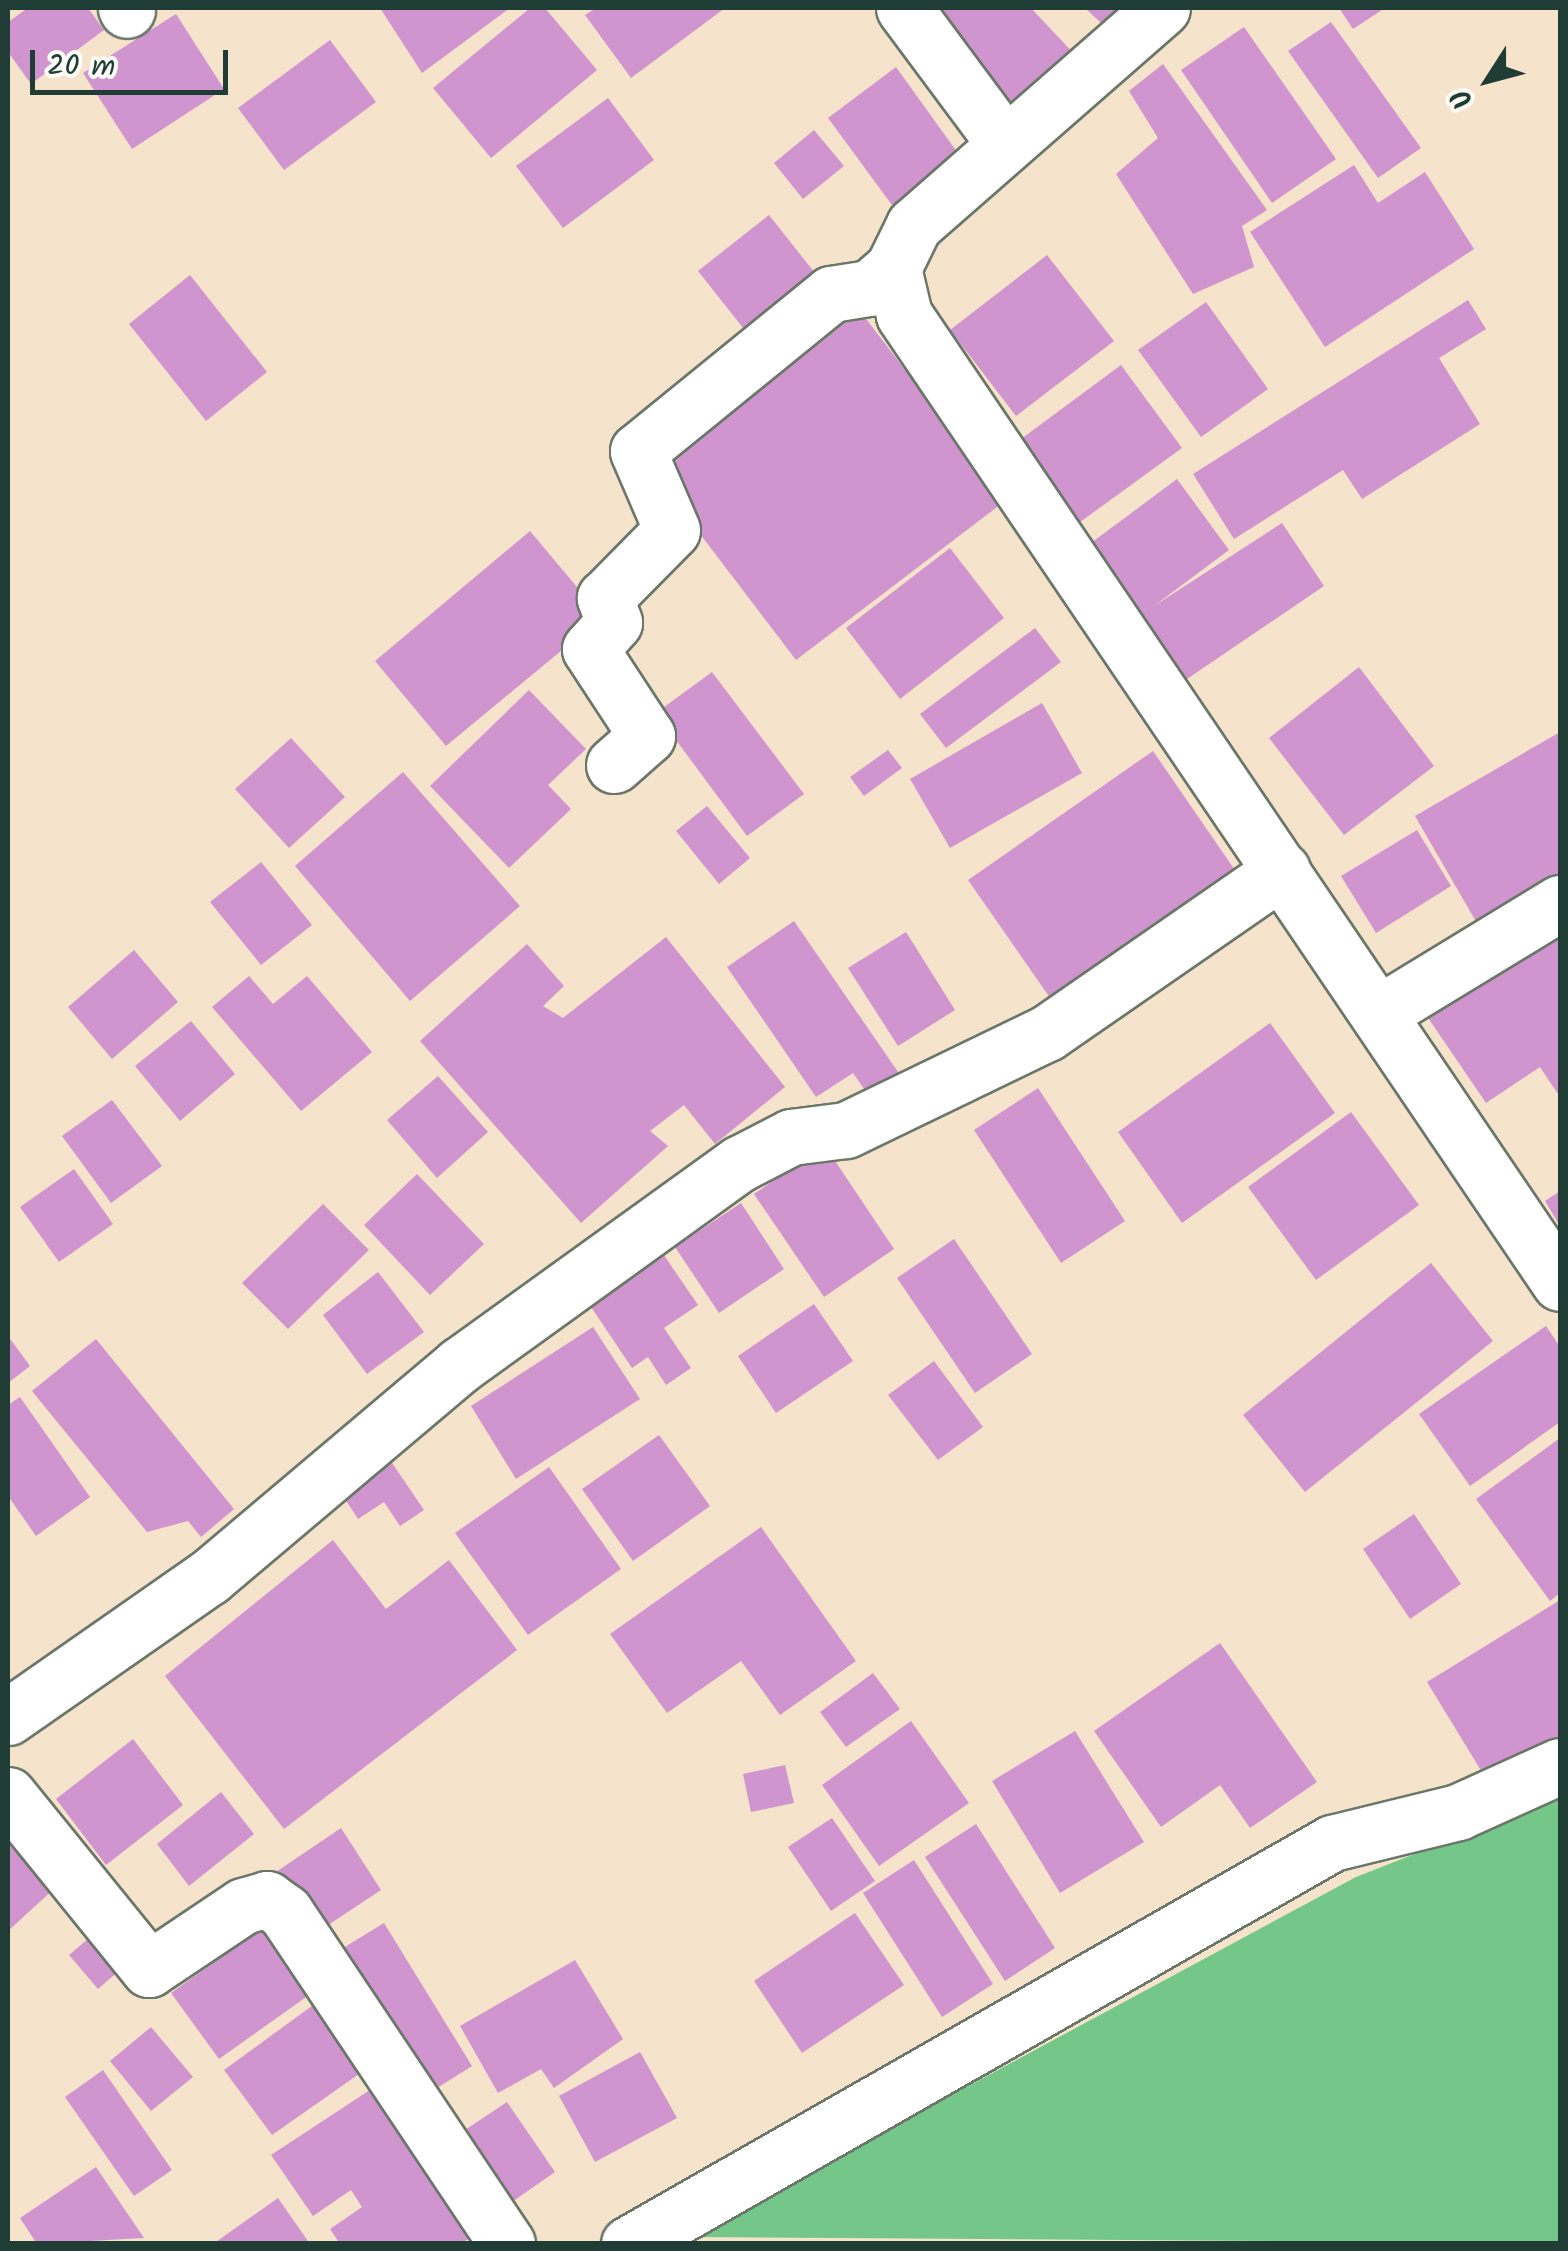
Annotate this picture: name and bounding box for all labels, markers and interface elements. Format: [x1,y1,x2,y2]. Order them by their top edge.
scale bar [35,30,232,92]
north arrow [1438,30,1538,130]
text: 20 m [47,43,115,91]
text: U [1440,78,1486,118]

